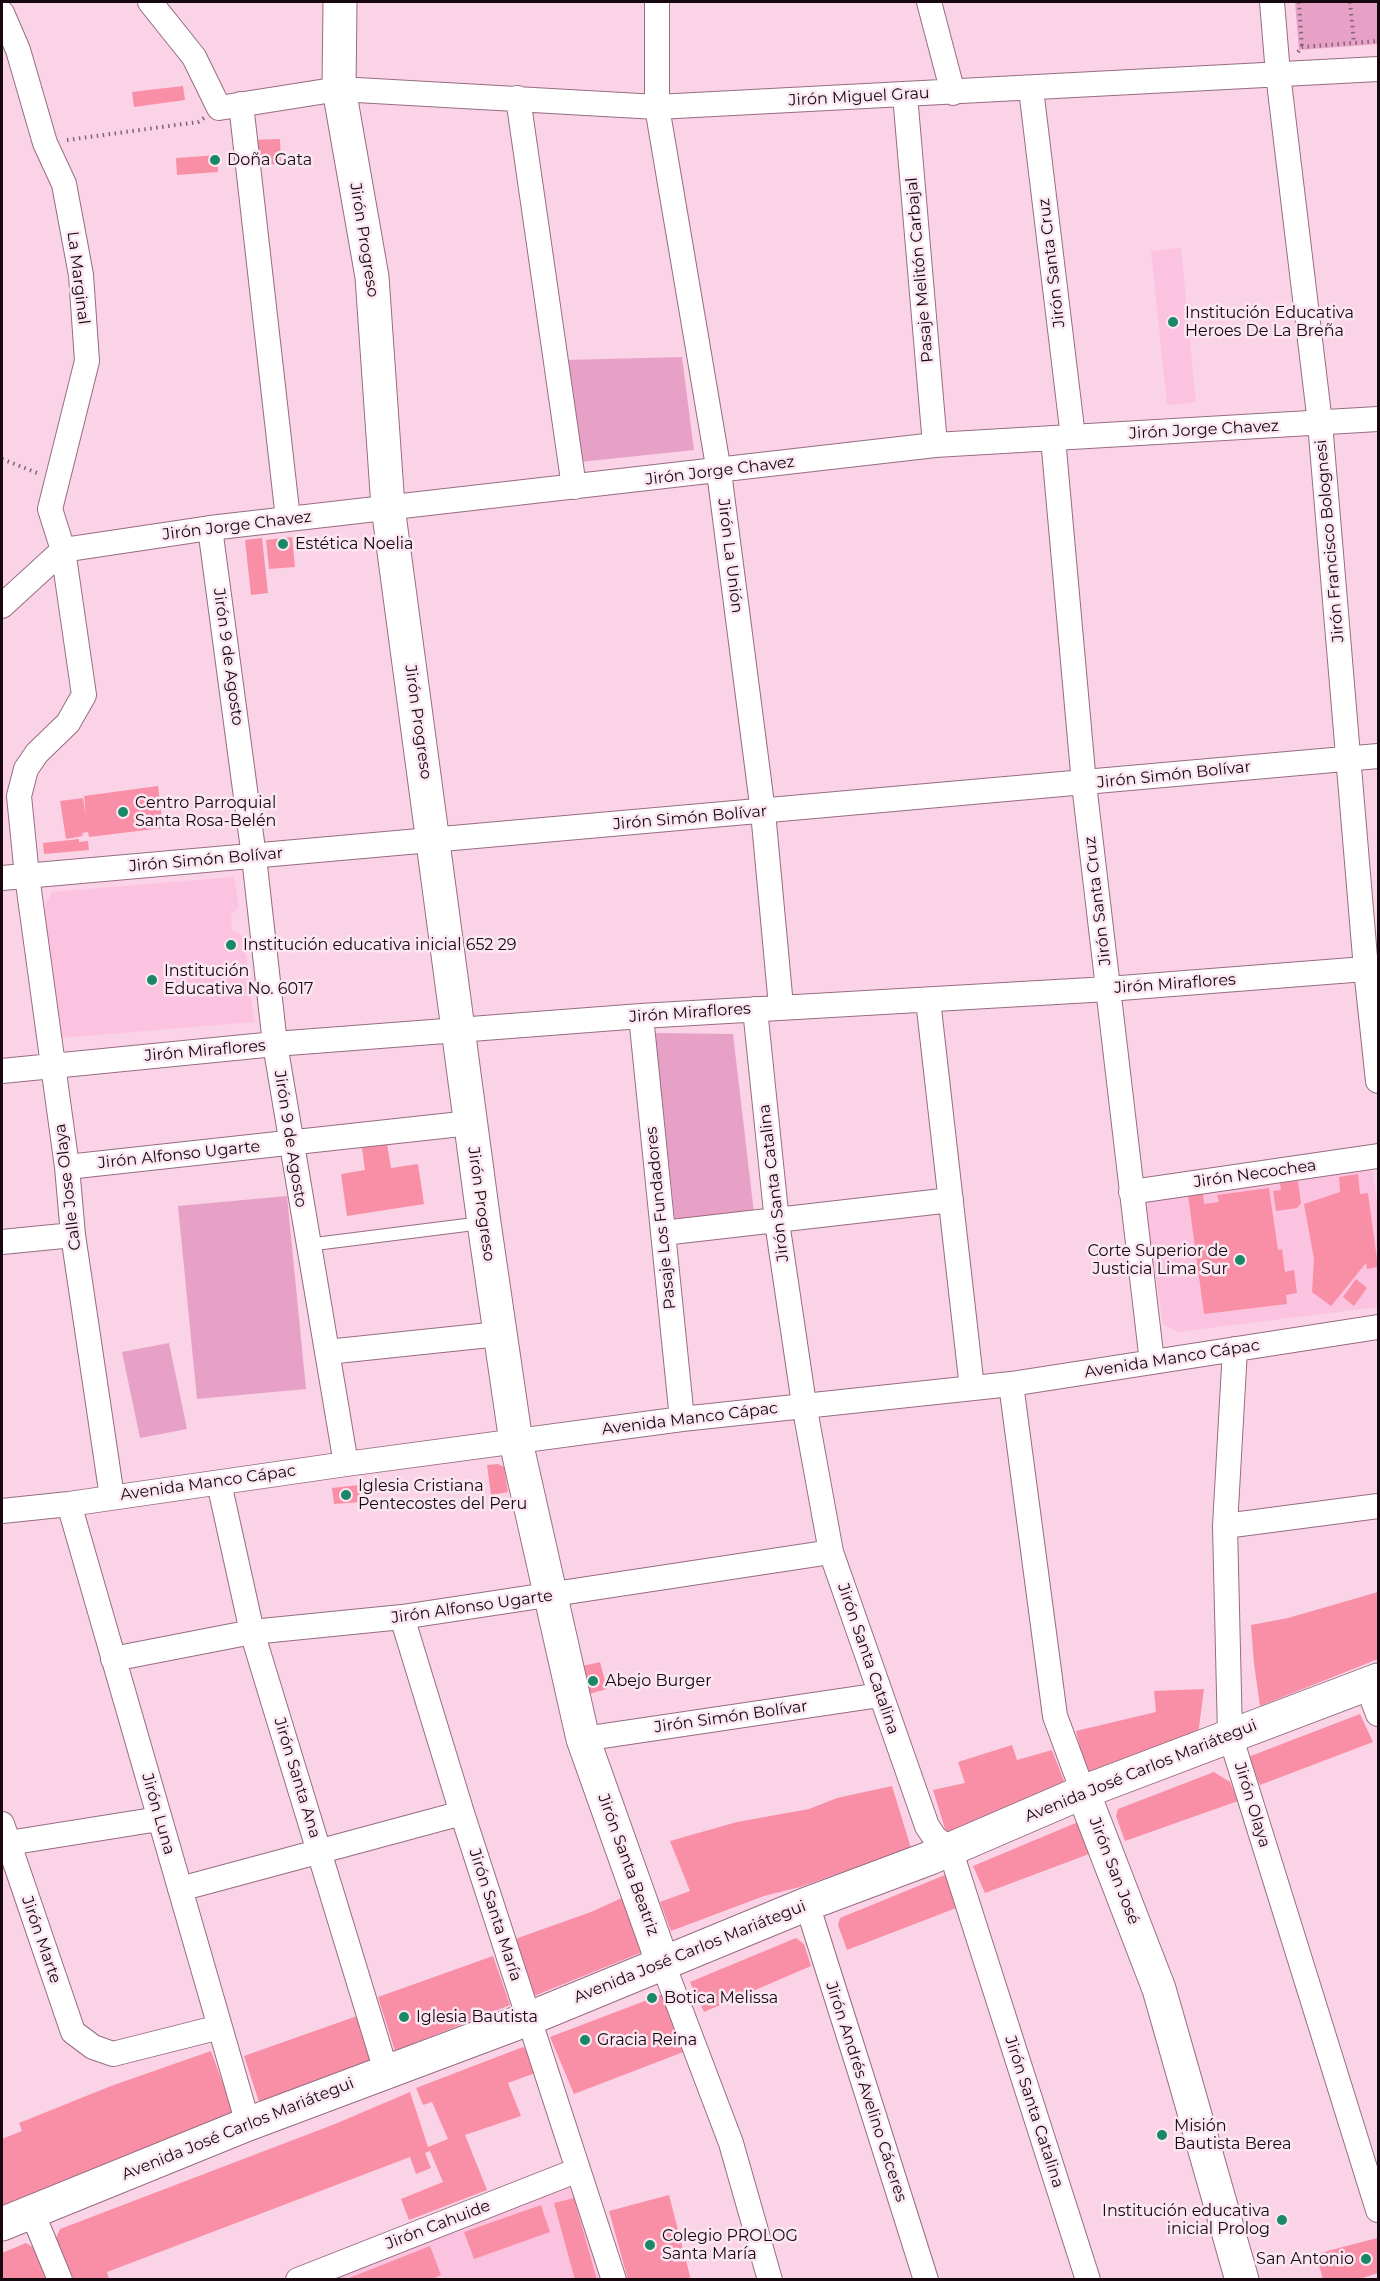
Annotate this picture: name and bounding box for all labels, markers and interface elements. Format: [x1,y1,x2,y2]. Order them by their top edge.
street label: Jirón Miguel Grau [788,84,930,110]
place label: Doña Gata [227,150,312,170]
marker: Doña Gata [208,153,222,167]
street label: Pasaje Melitón Carbajal [902,176,938,364]
street label: Jirón Progreso [345,181,383,299]
street label: Jirón Santa Cruz [1035,197,1069,329]
street label: La Marginal [63,230,93,326]
place label: Institución Educativa Heroes De La Breña [1185,303,1354,341]
marker: Institución Educativa Heroes De La Breña [1166,315,1180,329]
street label: Jirón Jorge Chavez [1128,416,1280,444]
street label: Jirón Francisco Bolognesi [1312,439,1348,643]
street label: Jirón Jorge Chavez [644,452,796,490]
street label: Jirón La Unión [713,498,747,614]
street label: Jirón Jorge Chavez [161,507,313,545]
place label: Estética Noelia [295,534,413,554]
marker: Estética Noelia [276,537,290,551]
street label: Jirón 9 de Agosto [209,587,247,727]
street label: Jirón Progreso [400,663,436,781]
street label: Jirón Simón Bolívar [1096,757,1252,793]
place label: Centro Parroquial Santa Rosa-Belén [135,793,276,831]
street label: Jirón Simón Bolívar [612,802,768,834]
marker: Centro Parroquial Santa Rosa-Belén [116,805,130,819]
street label: Jirón Santa Cruz [1081,835,1115,967]
street label: Jirón Simón Bolívar [128,844,284,876]
place label: Institución educativa inicial 652 29 [243,935,516,955]
marker: Institución educativa inicial 652 29 [224,938,238,952]
place label: Institución Educativa No. 6017 [164,961,313,999]
street label: Jirón Miraflores [1114,970,1236,998]
marker: Institución Educativa No. 6017 [145,973,159,987]
street label: Jirón Miraflores [629,999,751,1027]
street label: Jirón Miraflores [143,1036,267,1066]
street label: Jirón 9 de Agosto [270,1069,310,1209]
street label: Jirón Santa Catalina [755,1103,793,1263]
street label: Calle Jose Olaya [51,1123,85,1251]
street label: Pasaje Los Fundadores [642,1126,680,1310]
street label: Jirón Alfonso Ugarte [97,1137,261,1173]
street label: Jirón Progreso [463,1145,499,1263]
street label: Jirón Necochea [1192,1156,1318,1192]
place label: Corte Superior de Justicia Lima Sur [1087,1241,1228,1279]
marker: Corte Superior de Justicia Lima Sur [1233,1253,1247,1267]
street label: Avenida Manco Cápac [1083,1336,1261,1382]
street label: Avenida Manco Cápac [601,1399,779,1439]
street label: Avenida Manco Cápac [119,1461,297,1505]
place label: Iglesia Cristiana Pentecostes del Peru [358,1476,527,1514]
marker: Iglesia Cristiana Pentecostes del Peru [339,1488,353,1502]
street label: Jirón Santa Catalina [833,1581,903,1737]
street label: Jirón Alfonso Ugarte [390,1586,554,1628]
place label: Abejo Burger [605,1671,712,1691]
marker: Abejo Burger [586,1674,600,1688]
street label: Jirón Simón Bolívar [653,1697,809,1737]
street label: Jirón Santa Ana [270,1715,324,1841]
street label: Avenida José Carlos Mariátegui [1022,1716,1260,1826]
street label: Jirón Olaya [1230,1760,1274,1850]
street label: Jirón Luna [137,1771,179,1857]
street label: Jirón Santa Beatriz [593,1791,663,1939]
street label: Jirón San José [1085,1815,1143,1927]
street label: Jirón Santa María [465,1846,525,1984]
street label: Jirón Marte [17,1894,65,1986]
street label: Avenida José Carlos Mariátegui [571,1897,809,2007]
street label: Jirón Andrés Avelino Cáceres [821,1980,911,2204]
place label: Botica Melissa [664,1988,778,2008]
marker: Botica Melissa [645,1991,659,2005]
place label: Iglesia Bautista [416,2007,538,2027]
marker: Iglesia Bautista [397,2010,411,2024]
place label: Gracia Reina [597,2030,697,2050]
marker: Gracia Reina [578,2033,592,2047]
street label: Jirón Santa Catalina [1000,2034,1068,2190]
street label: Avenida José Carlos Mariátegui [119,2074,357,2184]
place label: Misión Bautista Berea [1174,2116,1291,2154]
marker: Misión Bautista Berea [1155,2128,1169,2142]
street label: Jirón Cahuide [383,2196,493,2254]
place label: Institución educativa inicial Prolog [1102,2201,1270,2239]
marker: Institución educativa inicial Prolog [1275,2213,1289,2227]
place label: Colegio PROLOG Santa María [662,2226,798,2264]
marker: Colegio PROLOG Santa María [643,2238,657,2252]
place label: San Antonio [1256,2249,1354,2269]
marker: San Antonio [1359,2252,1373,2266]

